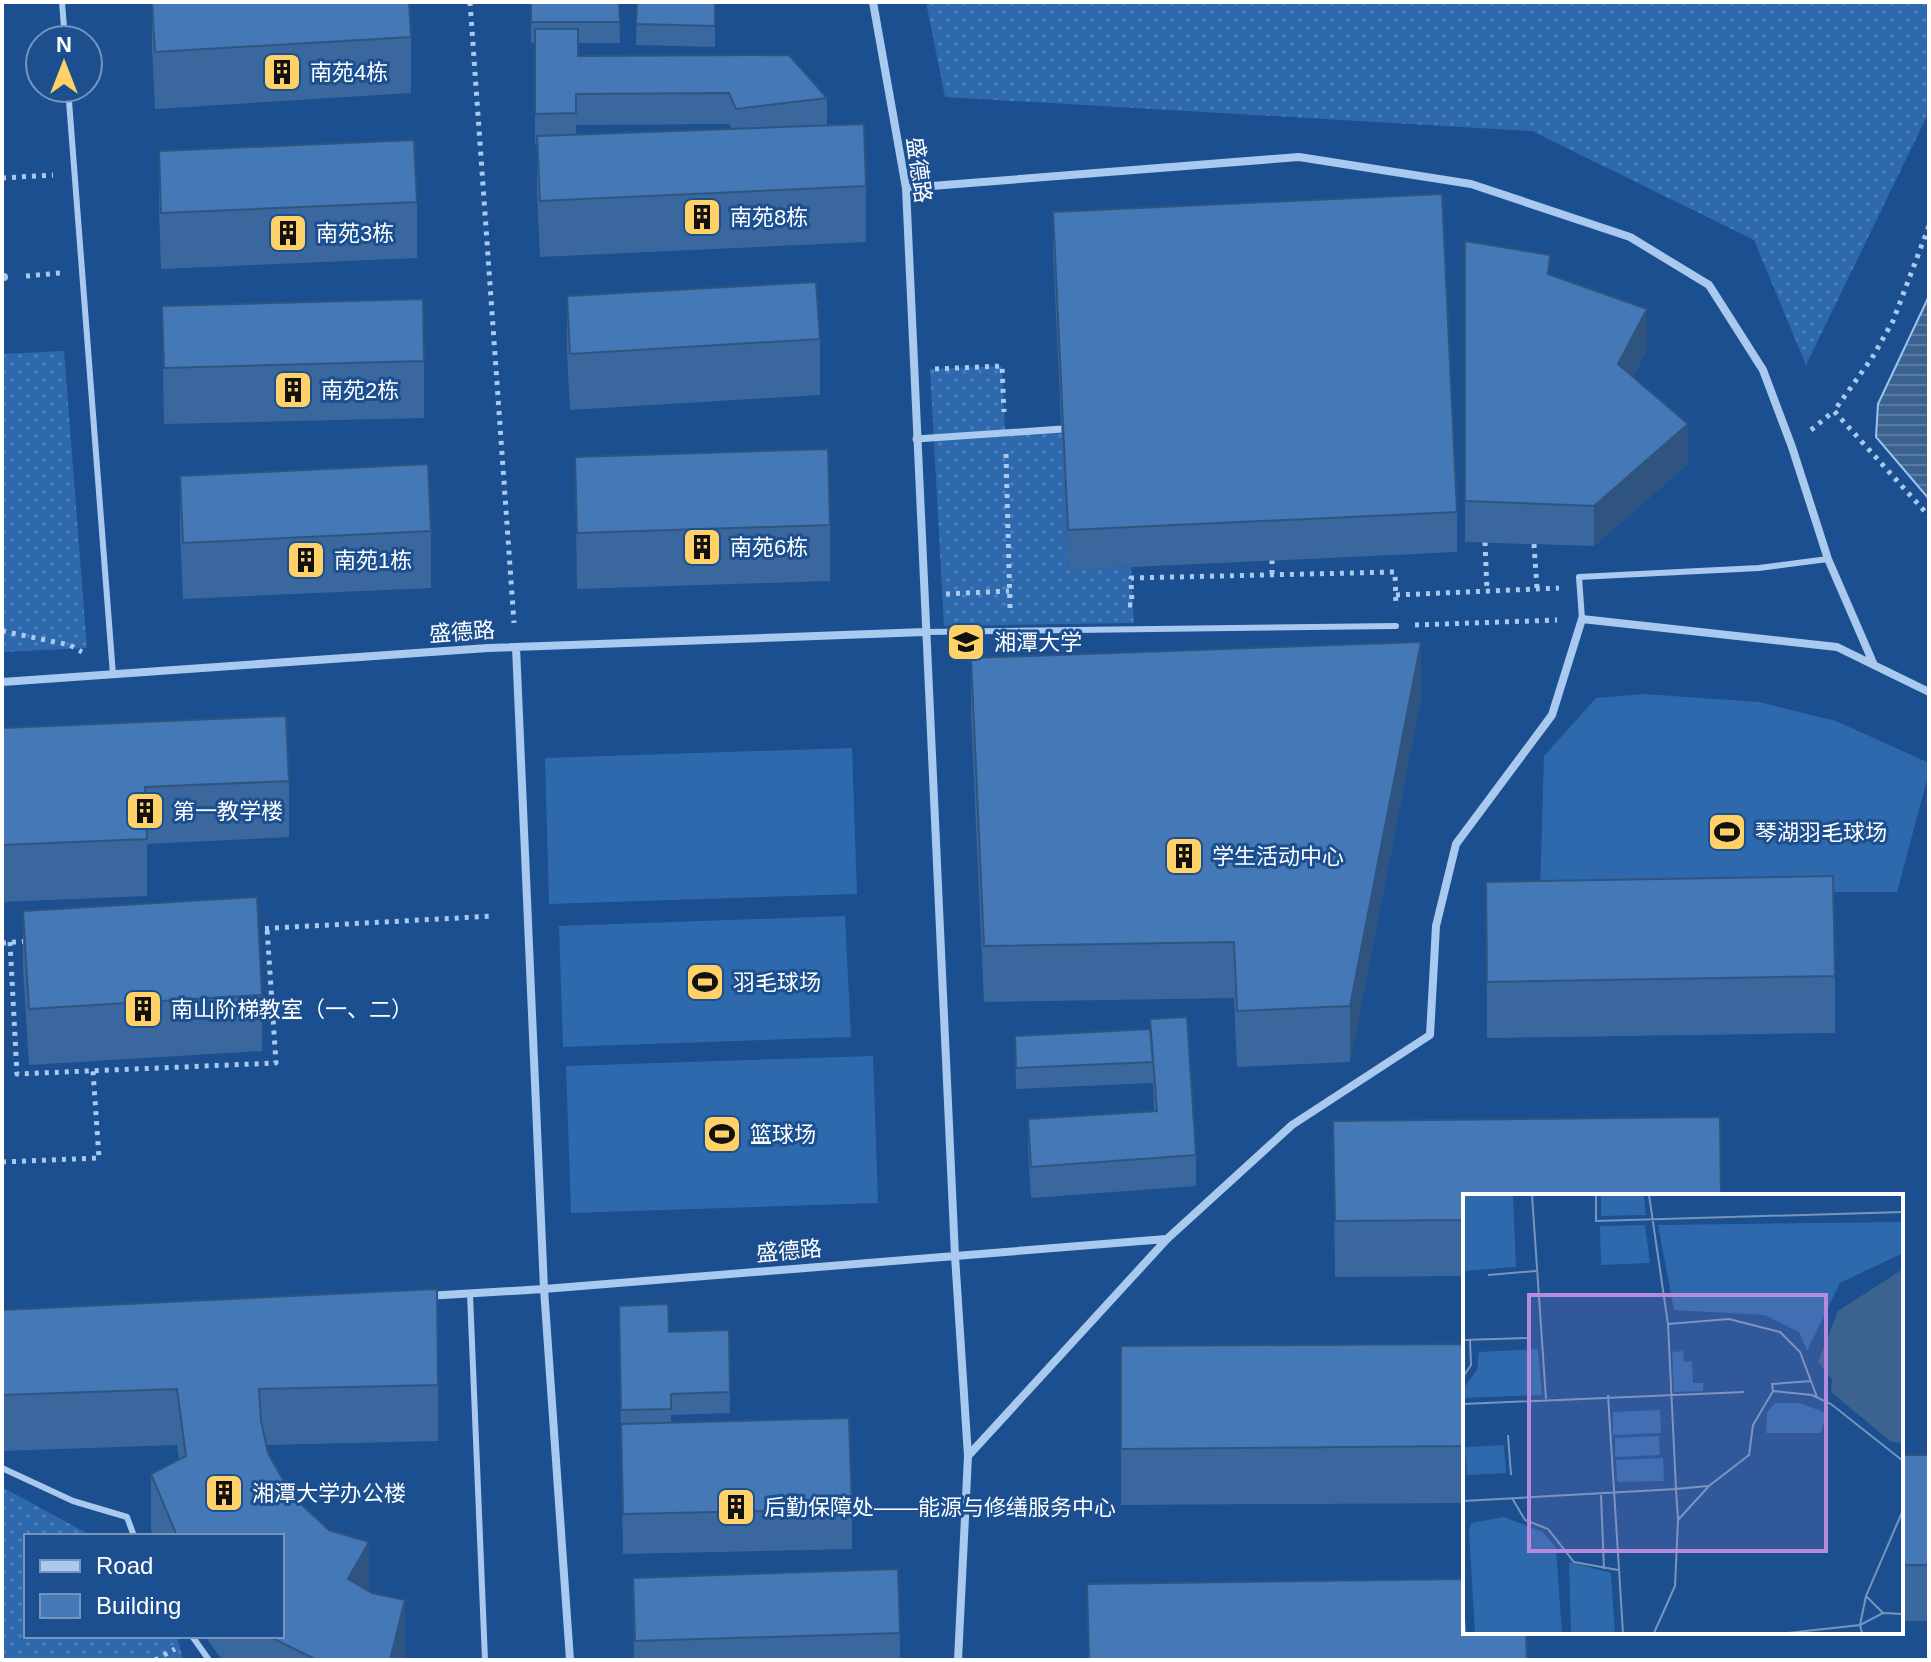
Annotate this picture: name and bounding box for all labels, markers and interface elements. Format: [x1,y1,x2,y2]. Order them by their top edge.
north arrow [24,24,104,104]
text: N [56,32,72,57]
building icon: 南苑4栋 [261,51,303,93]
place label: 南苑4栋 [310,60,388,85]
street label: 盛德路 [902,136,936,204]
building icon: 南苑8栋 [681,196,723,238]
place label: 南苑8栋 [730,205,808,230]
building icon: 南苑3栋 [267,212,309,254]
place label: 南苑3栋 [316,221,394,246]
building icon: 南苑2栋 [272,369,314,411]
place label: 南苑2栋 [321,378,399,403]
building icon: 南苑6栋 [681,526,723,568]
place label: 南苑6栋 [730,535,808,560]
building icon: 南苑1栋 [285,539,327,581]
place label: 南苑1栋 [334,548,412,573]
street label: 盛德路 [428,617,496,647]
school or university icon: 湘潭大学 [945,621,987,663]
place label: 湘潭大学 [994,630,1082,655]
building icon: 第一教学楼 [124,790,166,832]
place label: 第一教学楼 [173,799,283,824]
sports icon: 琴湖羽毛球场 [1706,811,1748,853]
place label: 琴湖羽毛球场 [1755,820,1887,845]
building icon: 学生活动中心 [1163,835,1205,877]
place label: 学生活动中心 [1212,844,1344,869]
sports icon: 羽毛球场 [684,961,726,1003]
place label: 羽毛球场 [733,970,821,995]
building icon: 南山阶梯教室（一、二） [122,988,164,1030]
place label: 南山阶梯教室（一、二） [171,997,413,1022]
sports icon: 篮球场 [701,1113,743,1155]
place label: 篮球场 [750,1122,816,1147]
inset map [1463,1194,1903,1634]
street label: 盛德路 [755,1236,823,1266]
building icon: 湘潭大学办公楼 [203,1472,245,1514]
place label: 湘潭大学办公楼 [252,1481,406,1506]
building icon: 后勤保障处——能源与修缮服务中心 [715,1486,757,1528]
place label: 后勤保障处——能源与修缮服务中心 [764,1495,1116,1520]
legend [24,1534,284,1638]
text: Road [96,1552,153,1579]
text: Building [96,1592,181,1619]

